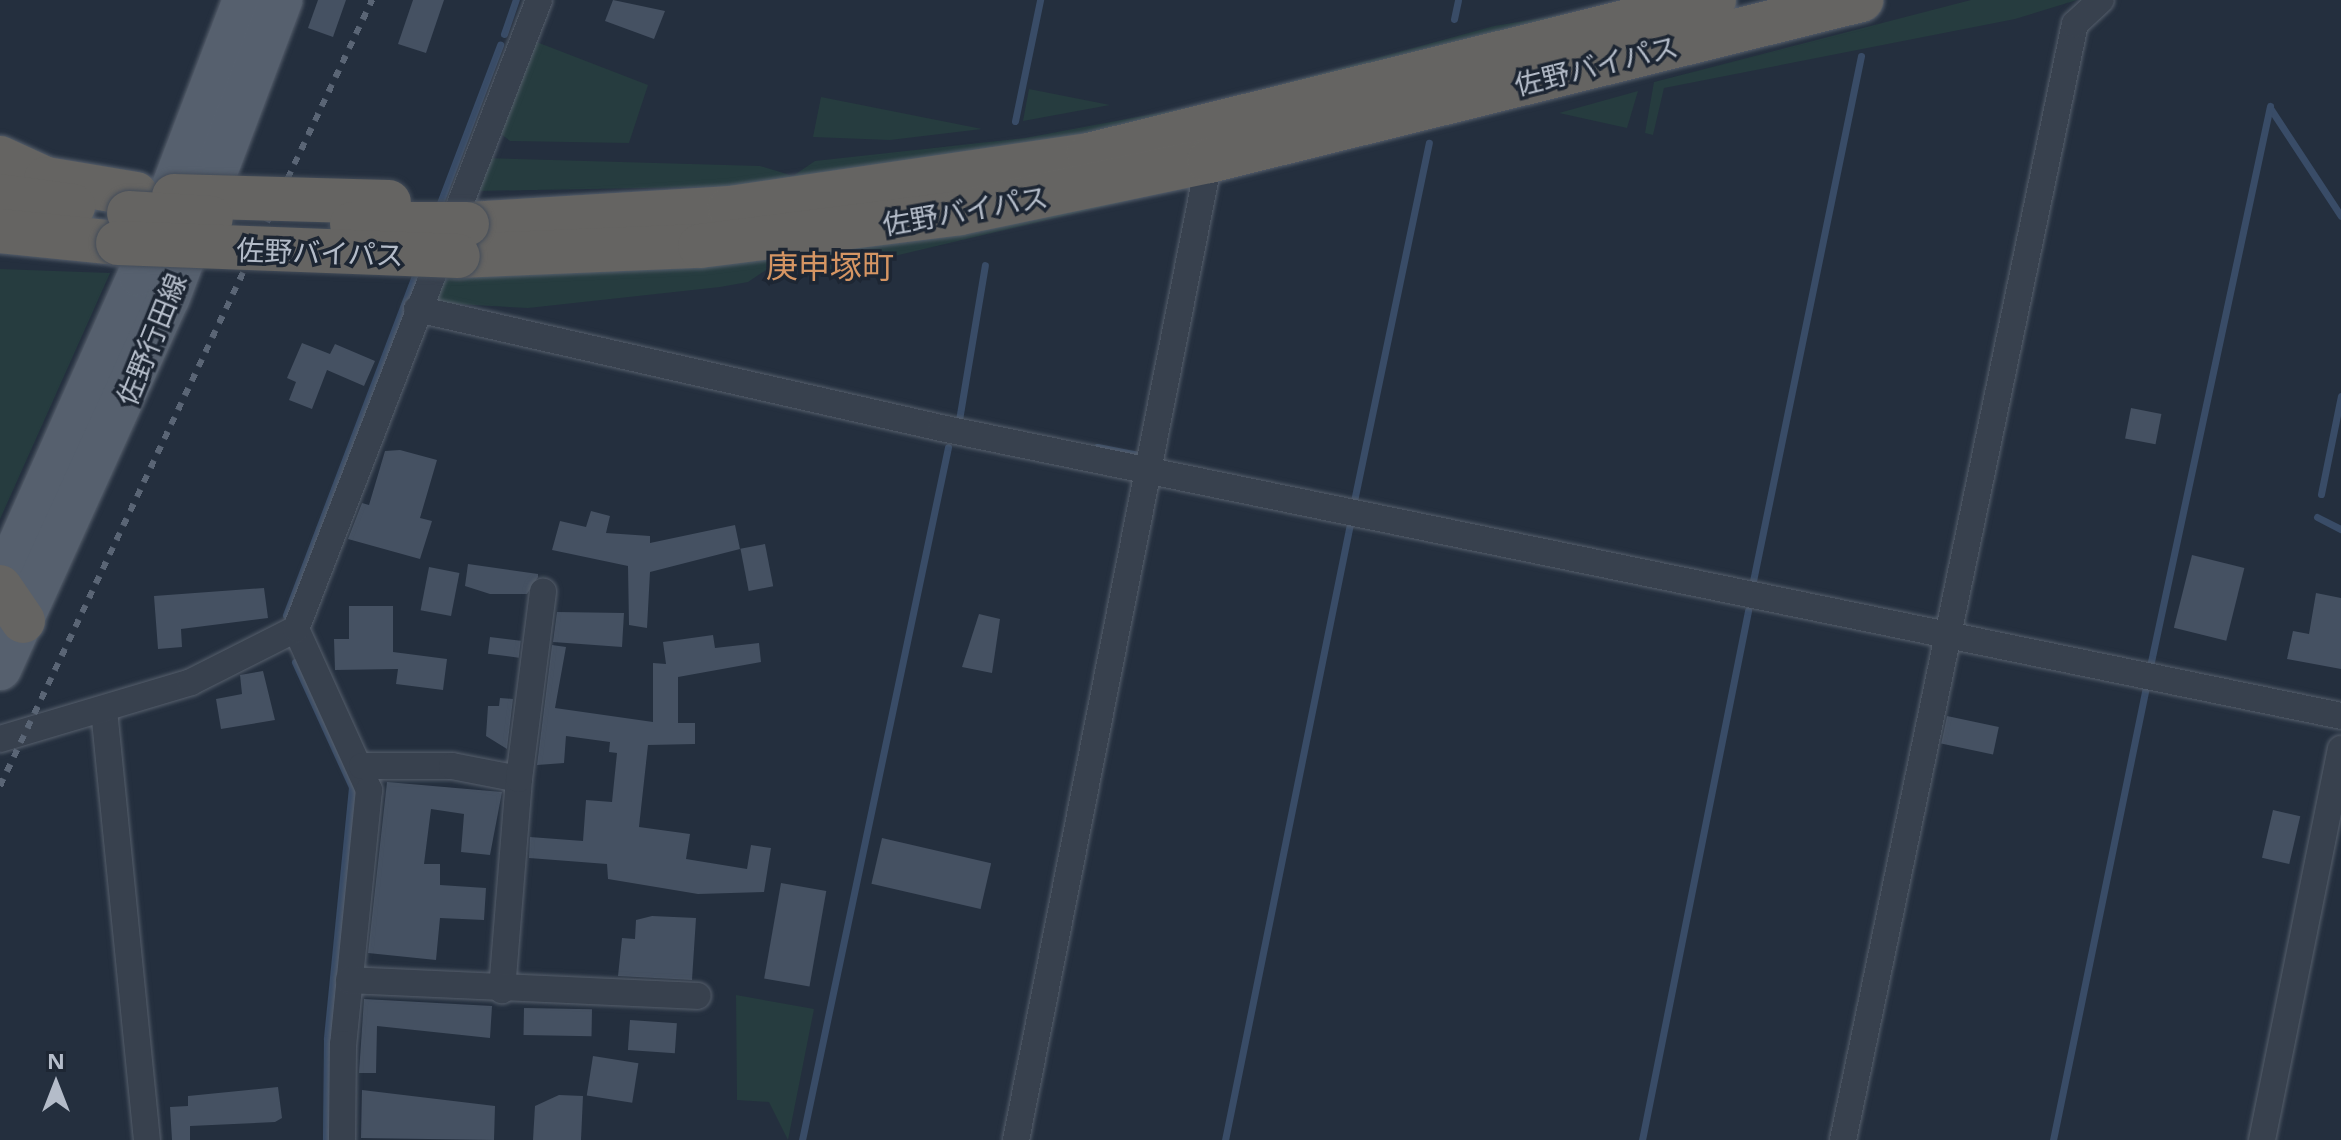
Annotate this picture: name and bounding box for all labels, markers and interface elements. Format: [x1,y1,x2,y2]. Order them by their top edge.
street label: 佐野バイパス [1510,28,1682,102]
street label: 佐野バイパス [879,179,1051,241]
street label: 佐野バイパス [235,232,405,272]
district label: 庚申塚町 [766,247,894,285]
street label: 佐野行田線 [109,268,193,410]
north arrow [16,1044,96,1124]
text: N [47,1045,65,1075]

